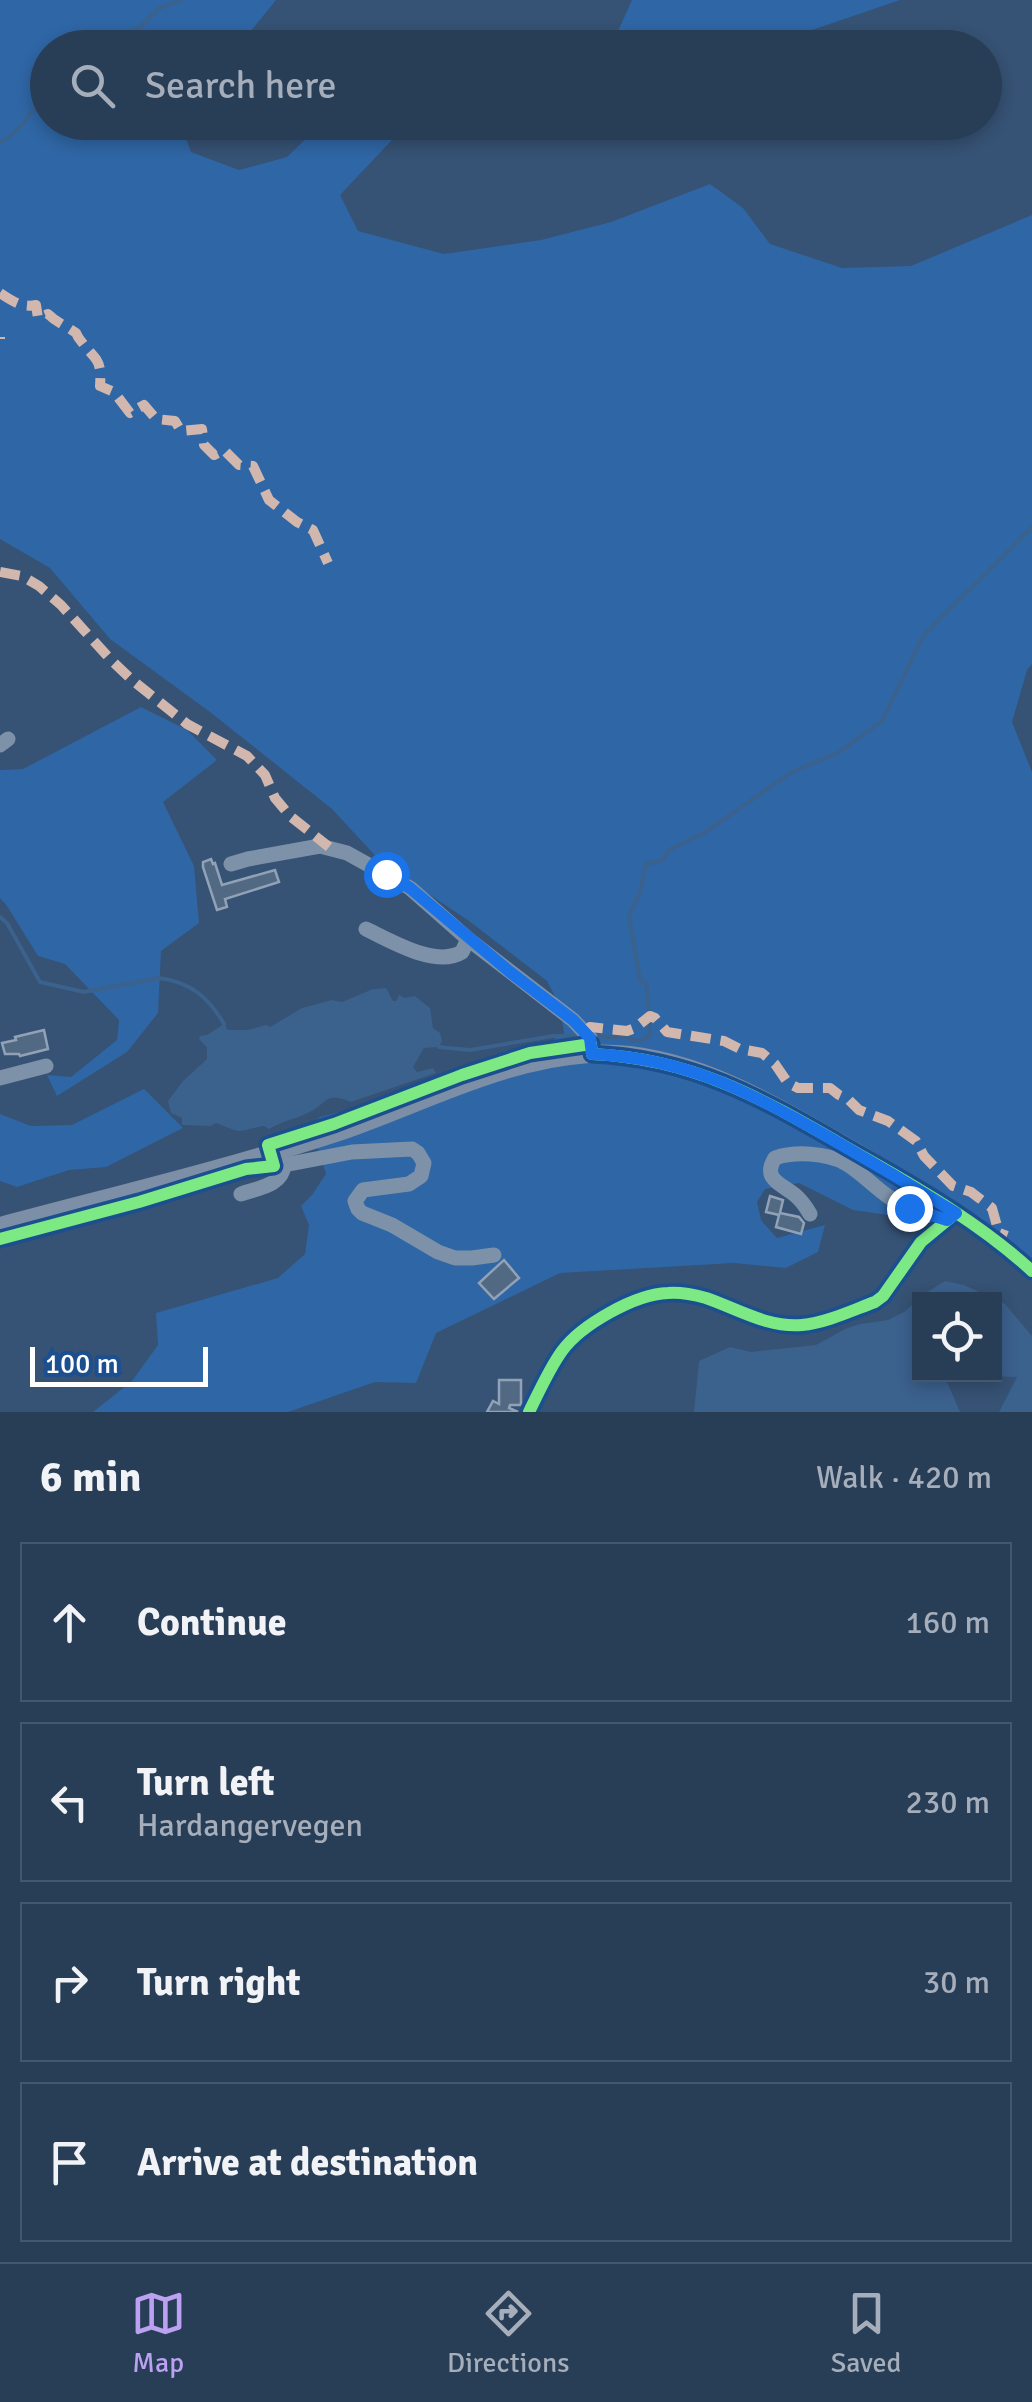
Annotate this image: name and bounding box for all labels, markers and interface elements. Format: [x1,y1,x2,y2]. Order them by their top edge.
search box [30,30,1002,140]
icon: search [65,58,120,113]
text: Search here [145,62,337,109]
route start [364,852,410,898]
route end [887,1186,933,1232]
map controls [912,1292,1002,1382]
button: locate [912,1292,1002,1382]
scale bar [30,1342,208,1386]
text: 100 m [45,1347,119,1381]
text: 6 min [40,1452,141,1503]
text: Walk · 420 m [816,1458,992,1497]
icon: ahead [42,1595,97,1650]
text: Continue [137,1599,287,1646]
text: 160 m [906,1603,990,1642]
text: Turn left [137,1759,275,1806]
icon: left [42,1775,97,1830]
text: 230 m [906,1783,990,1822]
text: Hardangervegen [137,1806,363,1845]
icon: right [42,1955,97,2010]
text: Turn right [137,1959,301,2006]
text: 30 m [923,1963,990,2002]
icon: arrive [42,2135,97,2190]
text: Arrive at destination [137,2139,478,2186]
tab: Map [131,2286,186,2380]
tab: Directions [447,2286,569,2380]
tab: Saved [831,2286,901,2380]

